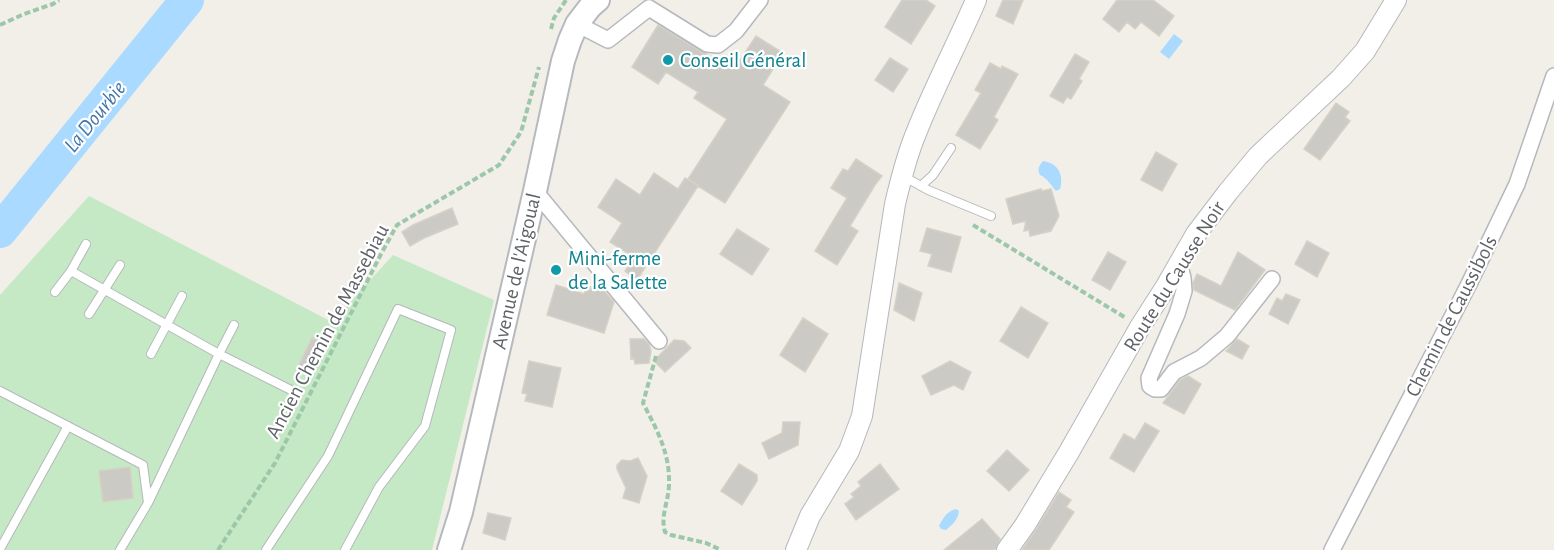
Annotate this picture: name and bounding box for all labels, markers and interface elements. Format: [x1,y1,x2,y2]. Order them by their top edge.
place label: Conseil Général [680,50,806,71]
marker: Conseil Général [661,53,675,67]
water label: La Dourbie [60,77,130,156]
street label: Avenue de l'Aigoual [488,191,545,351]
street label: Route du Causse Noir [1120,197,1229,355]
street label: Ancien Chemin de Massebiau [262,220,393,442]
street label: Chemin de Caussibols [1402,232,1501,400]
place label: Mini-ferme de la Salette [568,248,667,293]
marker: Mini-ferme de la Salette [549,263,563,277]

